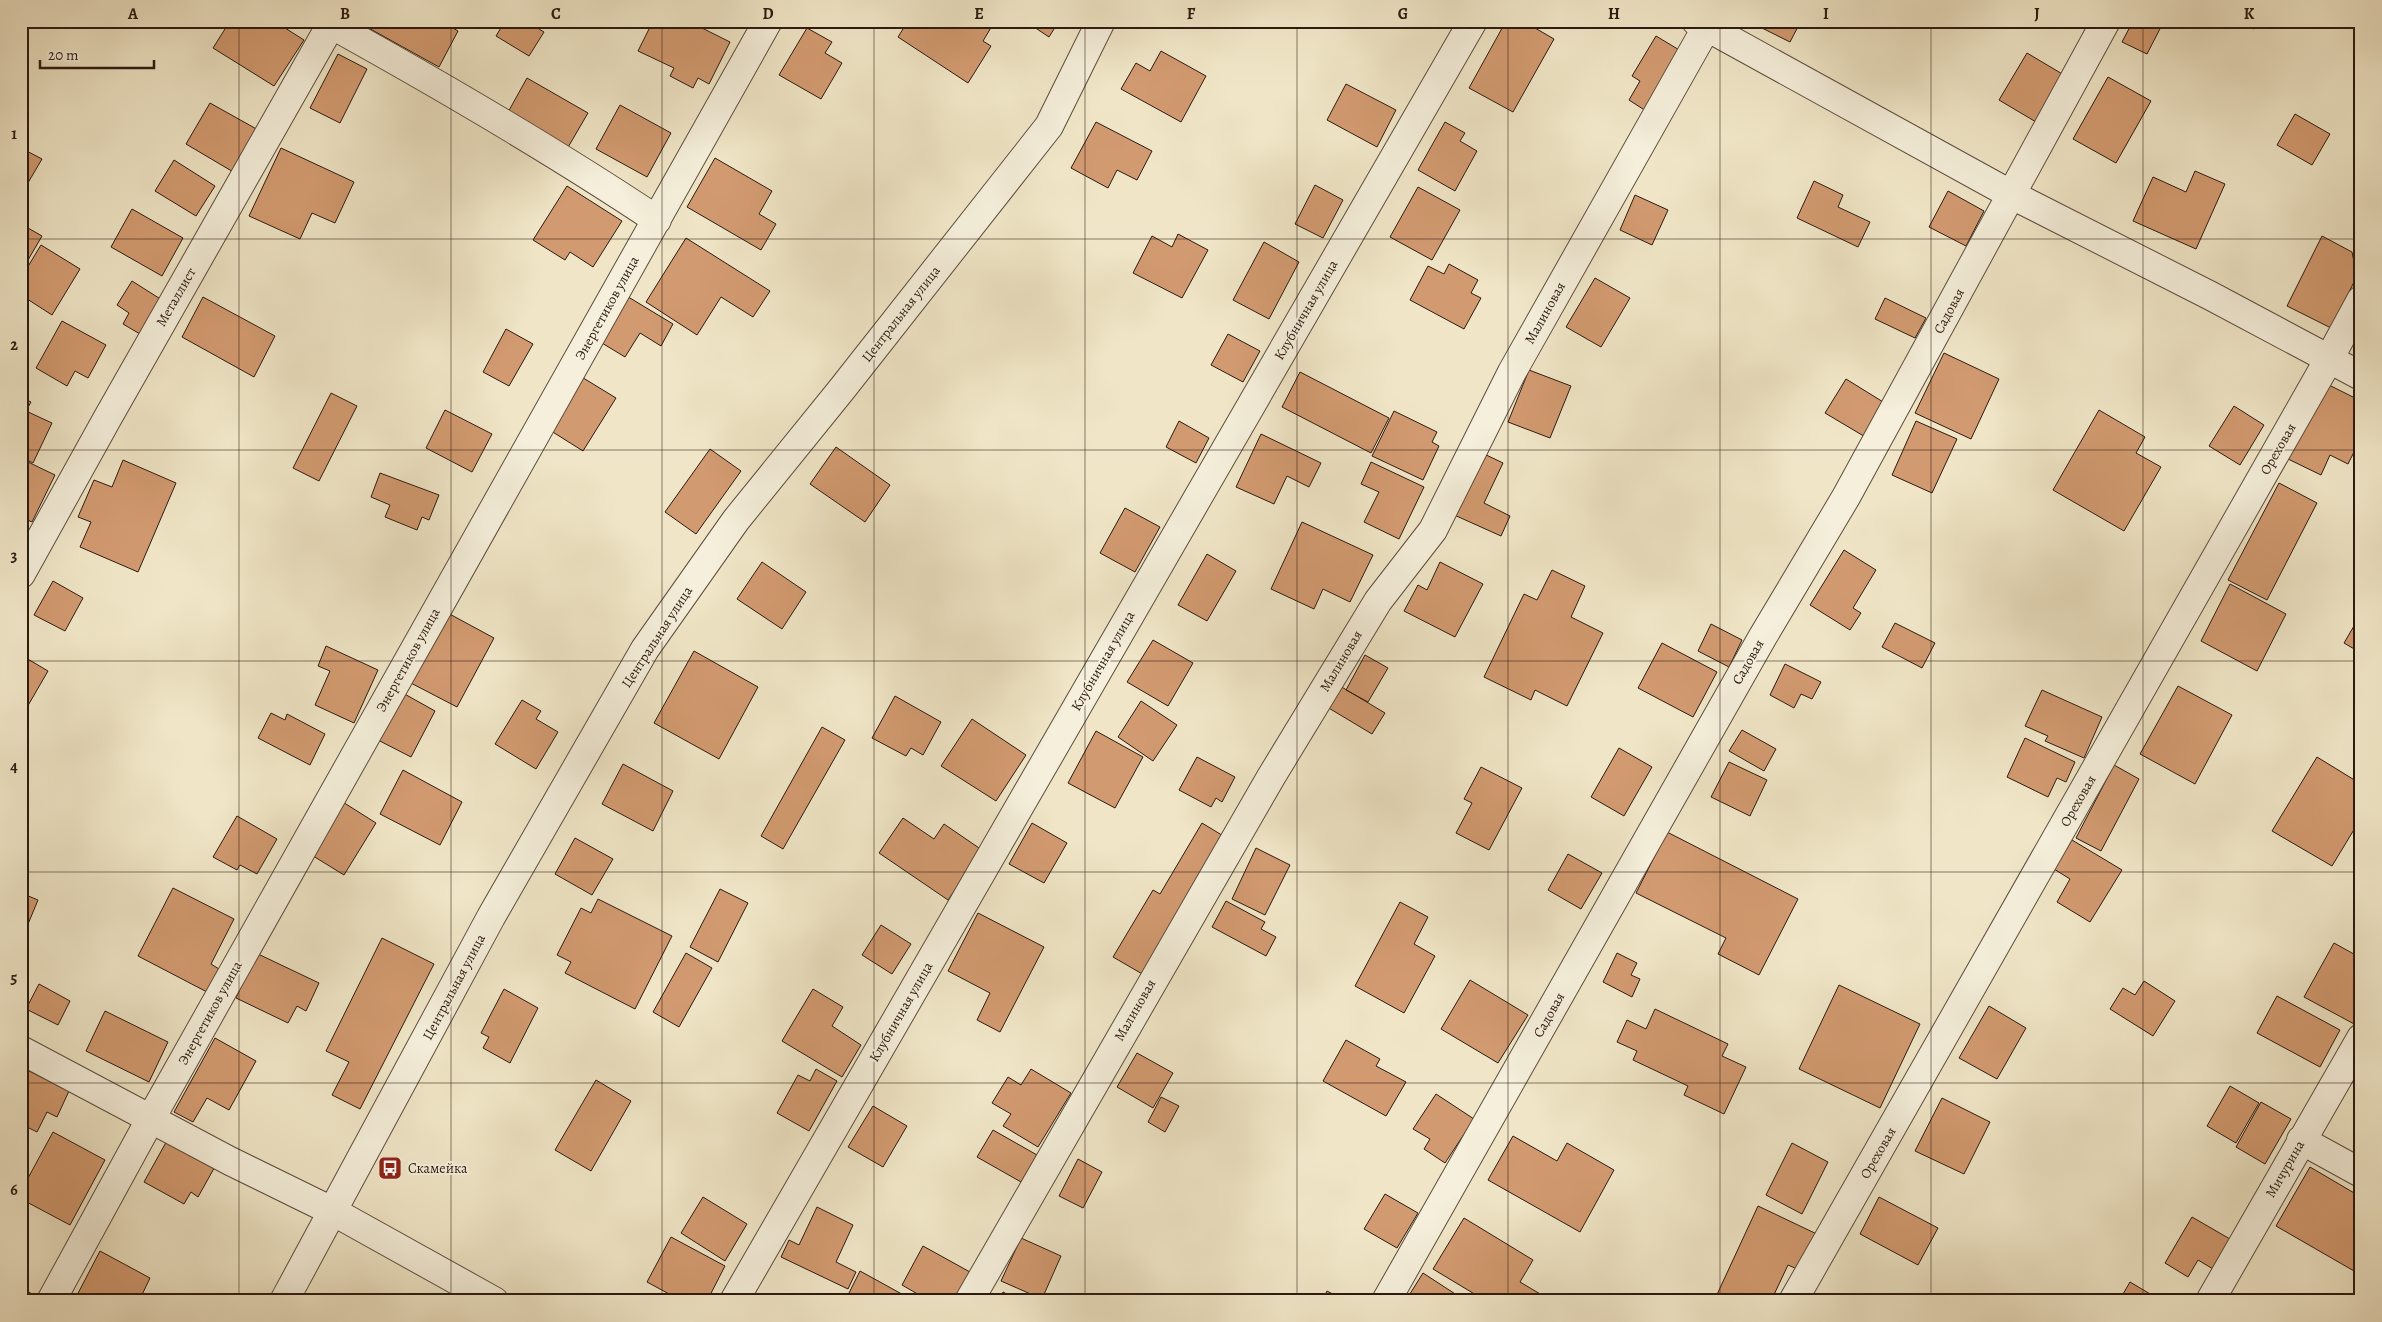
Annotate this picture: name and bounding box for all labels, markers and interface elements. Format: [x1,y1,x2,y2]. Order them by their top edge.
text: A [127,3,139,25]
text: B [340,3,350,25]
text: C [551,3,561,25]
text: D [762,3,774,25]
text: E [974,3,984,25]
text: F [1187,3,1196,25]
text: G [1398,3,1408,25]
text: H [1608,3,1620,25]
text: I [1823,3,1829,25]
text: J [2034,3,2040,25]
text: K [2244,3,2255,25]
scale bar [40,38,154,70]
text: 20 m [48,45,79,65]
text: 1 [11,123,17,145]
street label: Энергетиков улица [570,252,644,364]
street label: Клубничная улица [1270,256,1343,363]
street label: Центральная улица [857,261,945,366]
street label: Металлист [152,264,200,330]
street label: Малиновая [1520,278,1570,348]
street label: Садовая [1929,285,1969,337]
text: 2 [10,334,18,356]
street label: Ореховая [2256,419,2301,478]
text: 3 [11,545,18,567]
street label: Центральная улица [617,582,697,691]
street label: Энергетиков улица [371,604,445,716]
street label: Клубничная улица [1067,607,1140,714]
street label: Малиновая [1315,627,1367,695]
street label: Садовая [1728,636,1769,688]
text: 4 [10,756,18,778]
street label: Ореховая [2056,771,2101,830]
street label: Центральная улица [418,930,490,1043]
street label: Энергетиков улица [173,957,247,1069]
street label: Клубничная улица [865,958,938,1065]
text: 5 [11,967,18,989]
street label: Малиновая [1110,975,1160,1044]
street label: Садовая [1529,989,1569,1041]
street label: Ореховая [1856,1123,1901,1182]
street label: Мичурина [2261,1136,2309,1201]
bus stop icon: Скамейка [377,1155,403,1181]
place label: Скамейка [408,1159,468,1178]
text: 6 [10,1179,18,1201]

